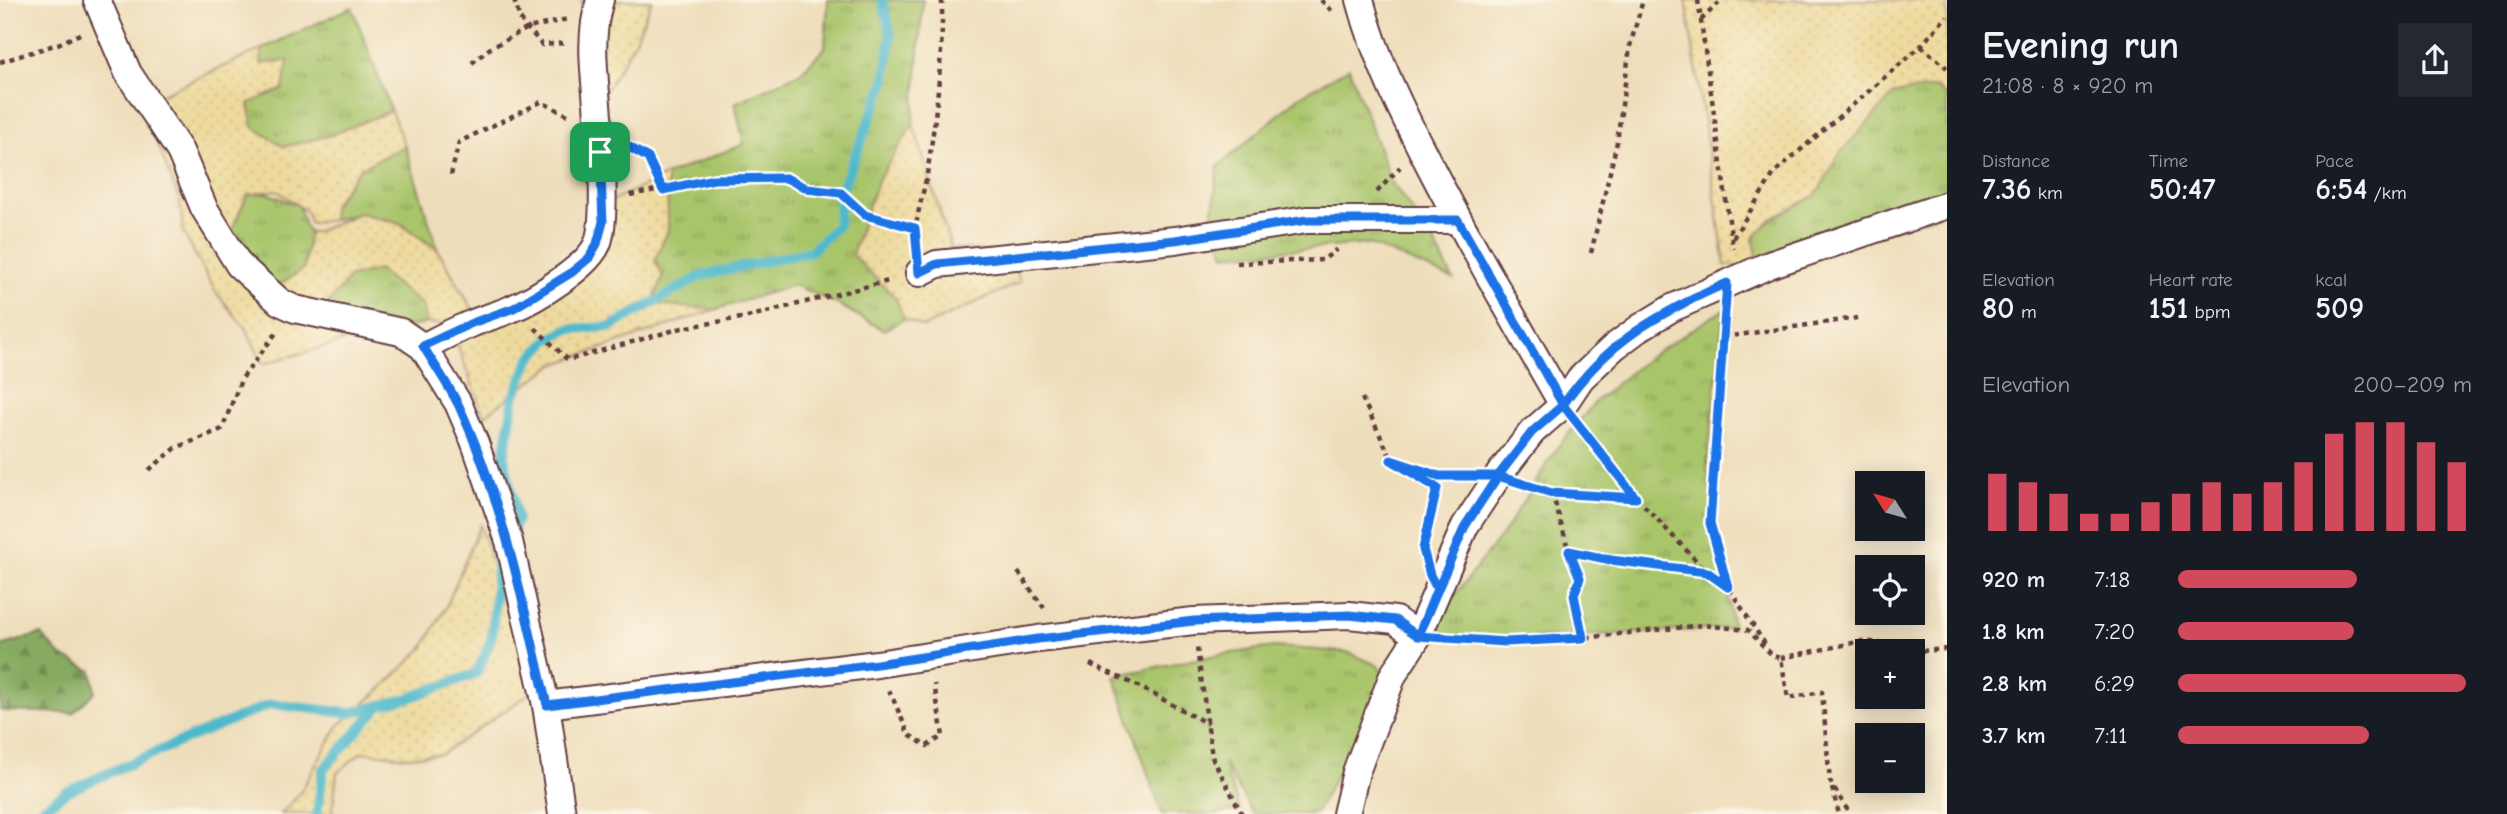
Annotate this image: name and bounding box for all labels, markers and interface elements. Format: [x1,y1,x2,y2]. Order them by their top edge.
button: share [2398,23,2472,97]
text: Evening run [1982,24,2179,68]
text: 21:08 · 8 × 920 m [1982,72,2153,99]
pin [570,122,630,182]
icon: arrive [581,133,619,171]
text: Distance [1982,150,2050,172]
text: Time [2149,150,2188,172]
text: Pace [2315,150,2354,172]
text: 7.36 [1982,172,2031,207]
text: 50:47 [2149,172,2216,207]
text: 6:54 [2315,172,2367,207]
text: km [2031,182,2063,204]
text: /km [2367,182,2407,204]
text: Elevation [1982,269,2055,291]
text: Heart rate [2149,269,2232,291]
text: kcal [2315,269,2347,291]
text: 80 [1982,291,2015,326]
text: 151 [2149,291,2188,326]
text: 509 [2315,291,2364,326]
text: m [2015,301,2037,323]
text: bpm [2188,301,2231,323]
text: Elevation [1982,371,2070,398]
text: 200–209 m [2353,371,2472,398]
north arrow [1855,471,1925,541]
map controls [1855,471,1925,793]
button: locate [1855,555,1925,625]
text: 920 m [1982,566,2045,593]
text: 7:18 [2094,566,2130,593]
text: 1.8 km [1982,618,2045,645]
text: 7:20 [2094,618,2135,645]
button: + [1855,639,1925,709]
text: 2.8 km [1982,670,2047,697]
text: 6:29 [2094,670,2135,697]
text: 3.7 km [1982,722,2046,749]
text: 7:11 [2094,722,2127,749]
button: − [1855,723,1925,793]

